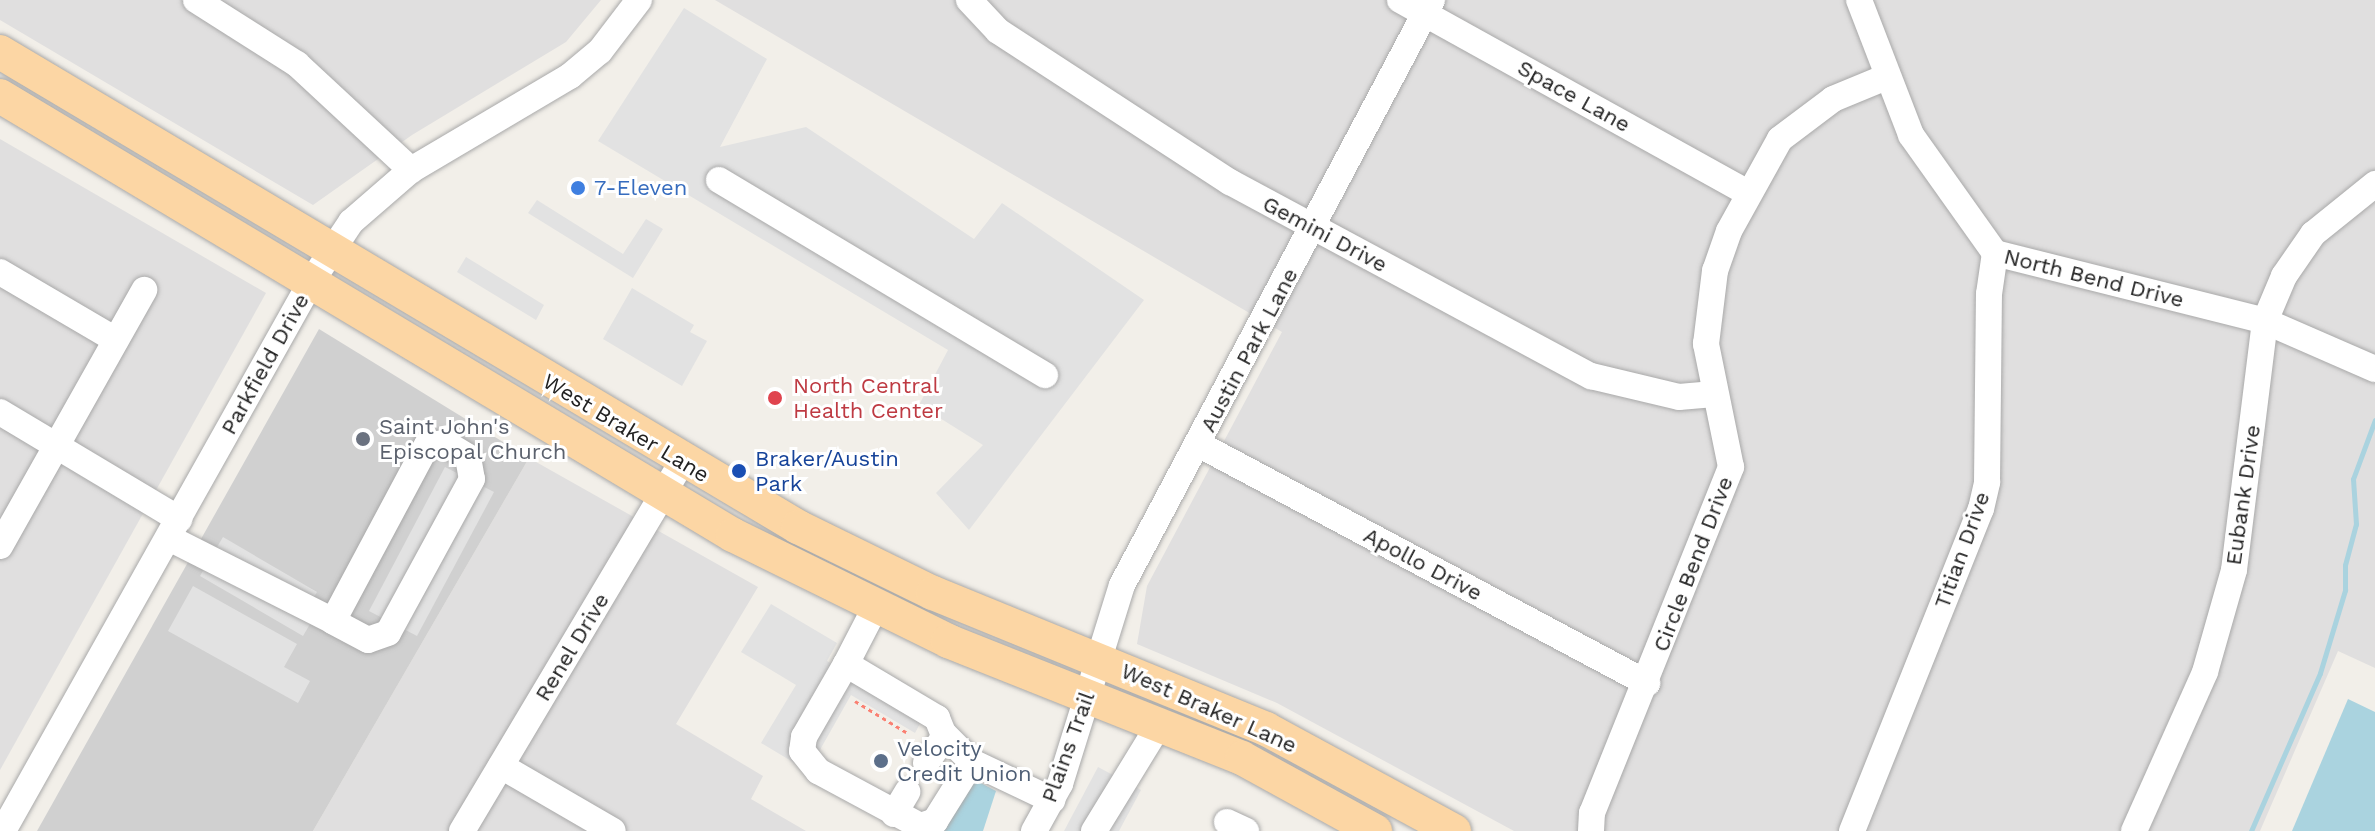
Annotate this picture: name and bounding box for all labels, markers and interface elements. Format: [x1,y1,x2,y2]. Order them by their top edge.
street label: Space Lane [1513,54,1635,138]
place label: 7-Eleven [594,175,687,201]
marker: 7-Eleven [569,179,587,197]
street label: Gemini Drive [1258,190,1392,278]
street label: North Bend Drive [2001,243,2187,313]
street label: Austin Park Lane [1195,263,1303,437]
street label: Parkfield Drive [215,289,315,439]
street label: West Braker Lane [538,368,714,488]
place label: North Central Health Center [793,372,943,424]
marker: North Central Health Center [764,387,786,409]
place label: Saint John's Episcopal Church [379,413,567,464]
street label: Eubank Drive [2220,423,2266,567]
marker: Saint John's Episcopal Church [354,430,372,448]
place label: Braker/Austin Park [755,445,899,496]
marker: Braker/Austin Park [730,462,748,480]
street label: Circle Bend Drive [1647,473,1739,655]
street label: Titian Drive [1929,488,1995,612]
street label: Apollo Drive [1359,522,1487,606]
street label: Renel Drive [529,588,615,706]
street label: West Braker Lane [1117,657,1301,759]
street label: Plains Trail [1036,688,1100,806]
place label: Velocity Credit Union [897,735,1032,786]
marker: Velocity Credit Union [872,752,890,770]

